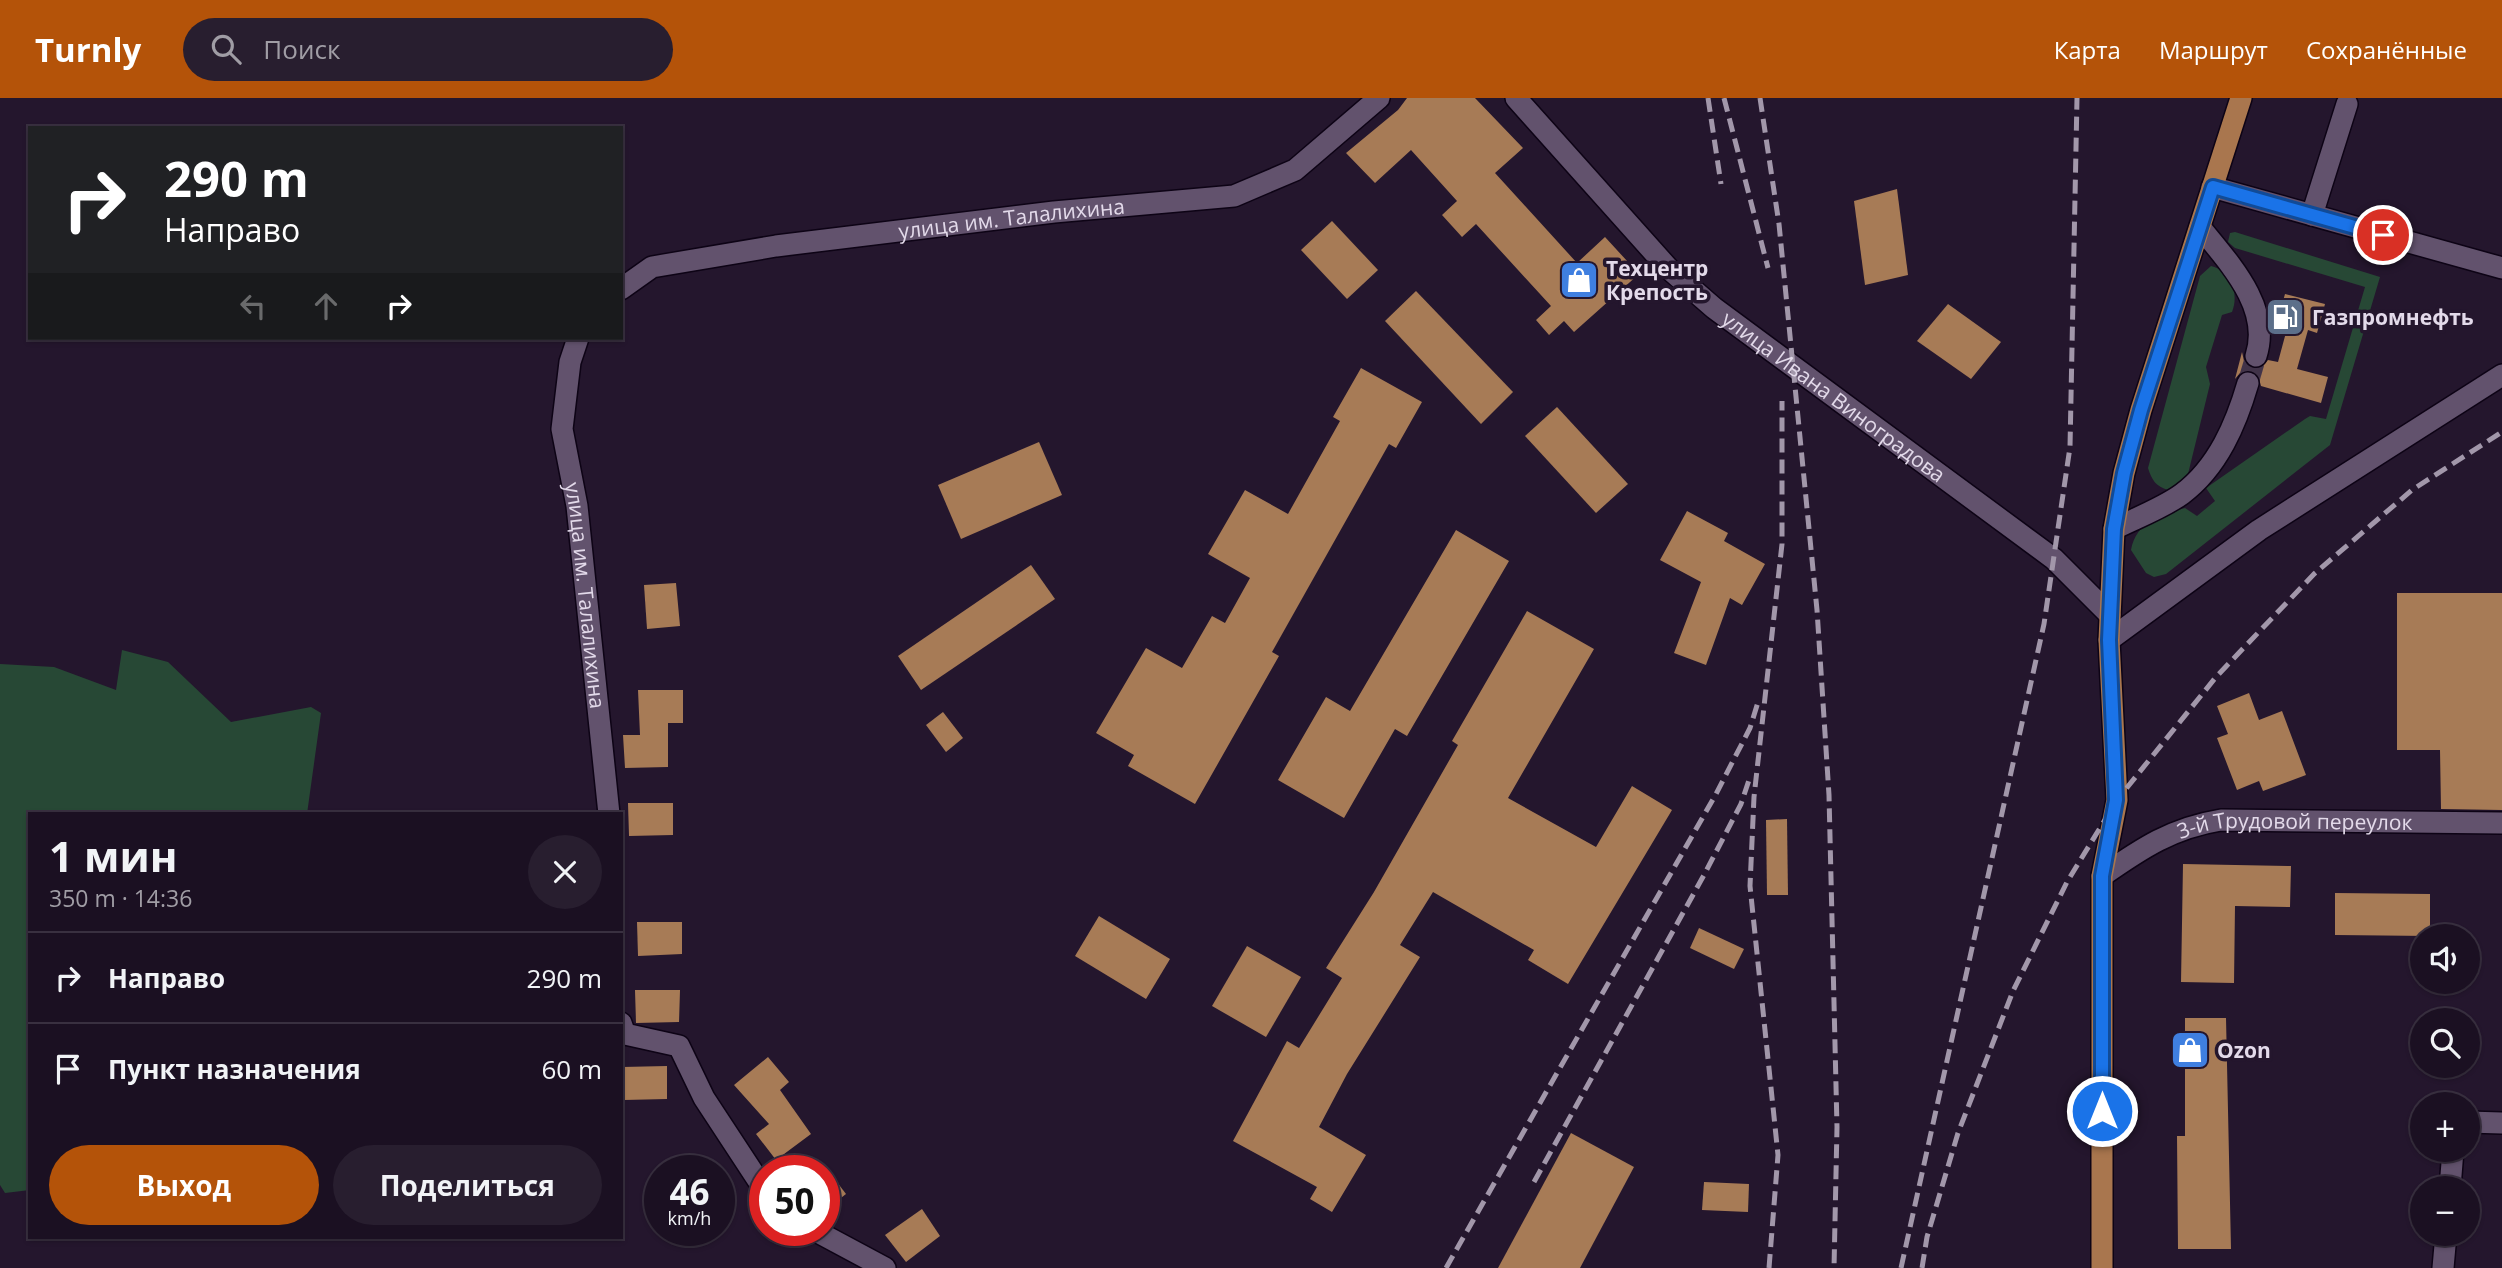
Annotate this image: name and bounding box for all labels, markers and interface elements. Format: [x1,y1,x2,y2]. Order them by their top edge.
search box [183,18,673,81]
text: Turnly [35,27,141,72]
icon: search [207,30,245,68]
text: Поиск [263,31,340,67]
text: Карта [2054,33,2121,66]
text: Маршрут [2159,33,2268,66]
text: Сохранённые [2306,33,2467,66]
text: 290 m [164,145,309,211]
icon: right [49,154,140,245]
street label: улица им. Талалихина [897,192,1126,245]
pin [2353,205,2413,265]
text: Направо [164,208,300,251]
icon: arrive [2364,216,2402,254]
place label: Техцентр Крепость [1606,254,1708,306]
shop icon: Техцентр Крепость [1558,259,1600,301]
icon: left [234,287,272,325]
icon: ahead [307,287,345,325]
icon: right [380,287,418,325]
fuel station icon: Газпромнефть [2264,296,2306,338]
place label: Газпромнефть [2312,303,2474,331]
street label: улица Ивана Виноградова [1716,305,1951,488]
street label: улица им. Талалихина [559,480,612,710]
street label: 3-й Трудовой переулок [2173,805,2413,845]
text: 1 мин [49,827,177,884]
button: close [528,835,602,909]
text: 350 m · 14:36 [49,882,192,914]
map controls [2410,924,2480,1246]
button: sound [2410,924,2480,994]
icon: right [49,959,87,997]
text: Направо [108,960,225,996]
text: 290 m [527,960,602,996]
button: search [2410,1008,2480,1078]
shop icon: Ozon [2169,1029,2211,1071]
place label: Ozon [2217,1036,2271,1064]
icon: arrive [49,1050,87,1088]
text: Пункт назначения [108,1051,361,1087]
text: 60 m [541,1051,602,1087]
position arrow [2065,1074,2139,1148]
button: + [2410,1092,2480,1162]
button: Выход [49,1145,319,1225]
button: Поделиться [333,1145,602,1225]
speed limit sign: 50 [749,1155,840,1246]
text: 46 [669,1168,710,1215]
button: − [2410,1176,2480,1246]
text: km/h [668,1206,711,1230]

